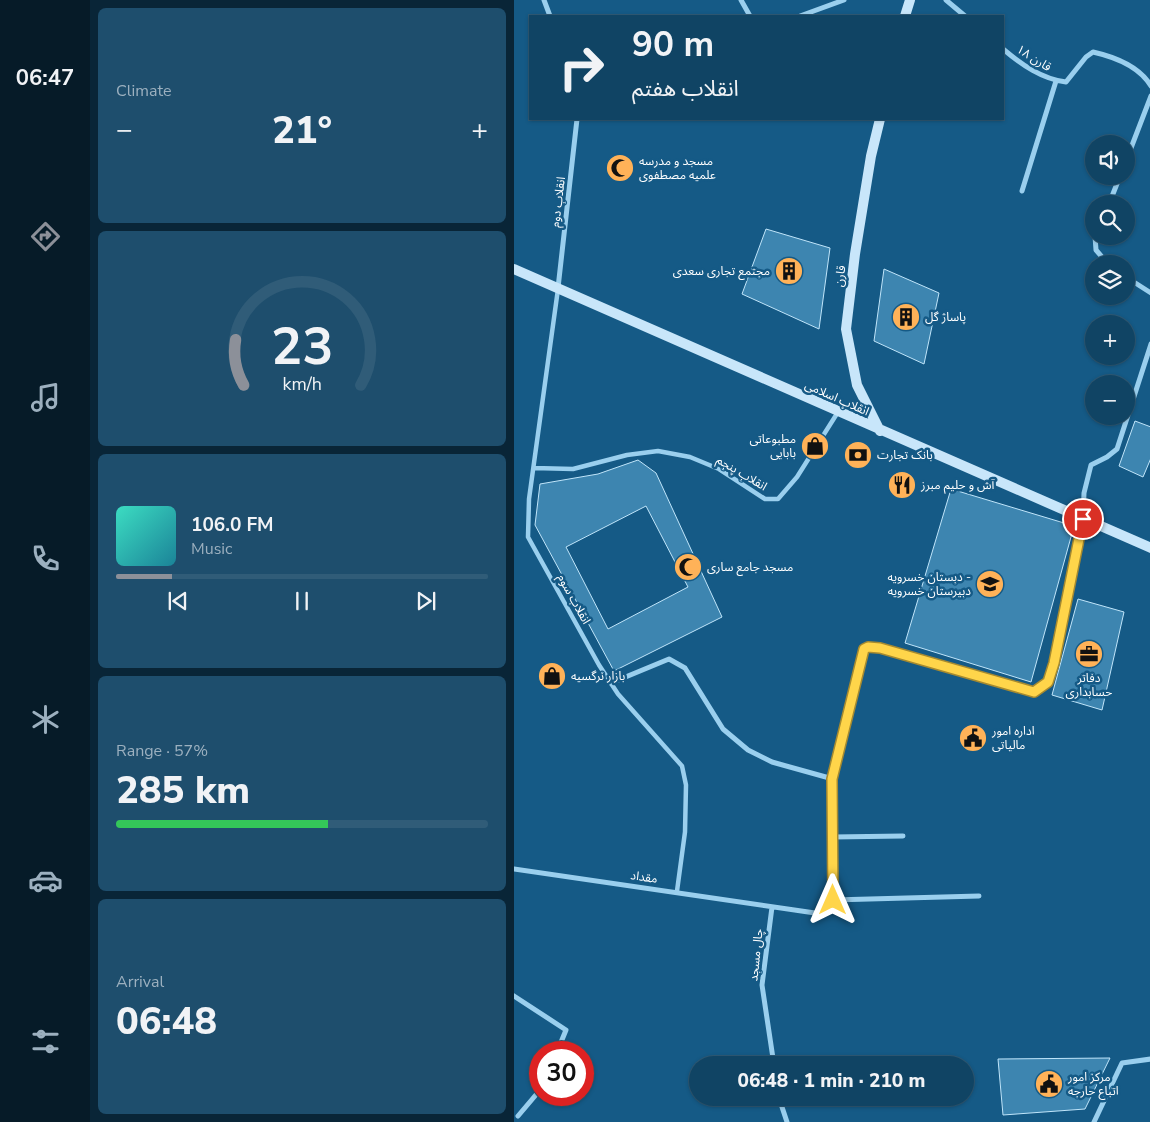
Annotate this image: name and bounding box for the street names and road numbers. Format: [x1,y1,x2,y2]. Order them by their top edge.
street label: قارن ۱۸ [1014,41,1054,75]
street label: انقلاب دوم [547,176,570,228]
street label: قارن [831,264,849,288]
street label: انقلاب اسلامی [802,377,872,419]
street label: انقلاب پنجم [713,452,770,495]
street label: انقلاب سوم [553,571,594,628]
street label: مقداد [629,867,659,887]
street label: چال مسجد [745,928,767,982]

